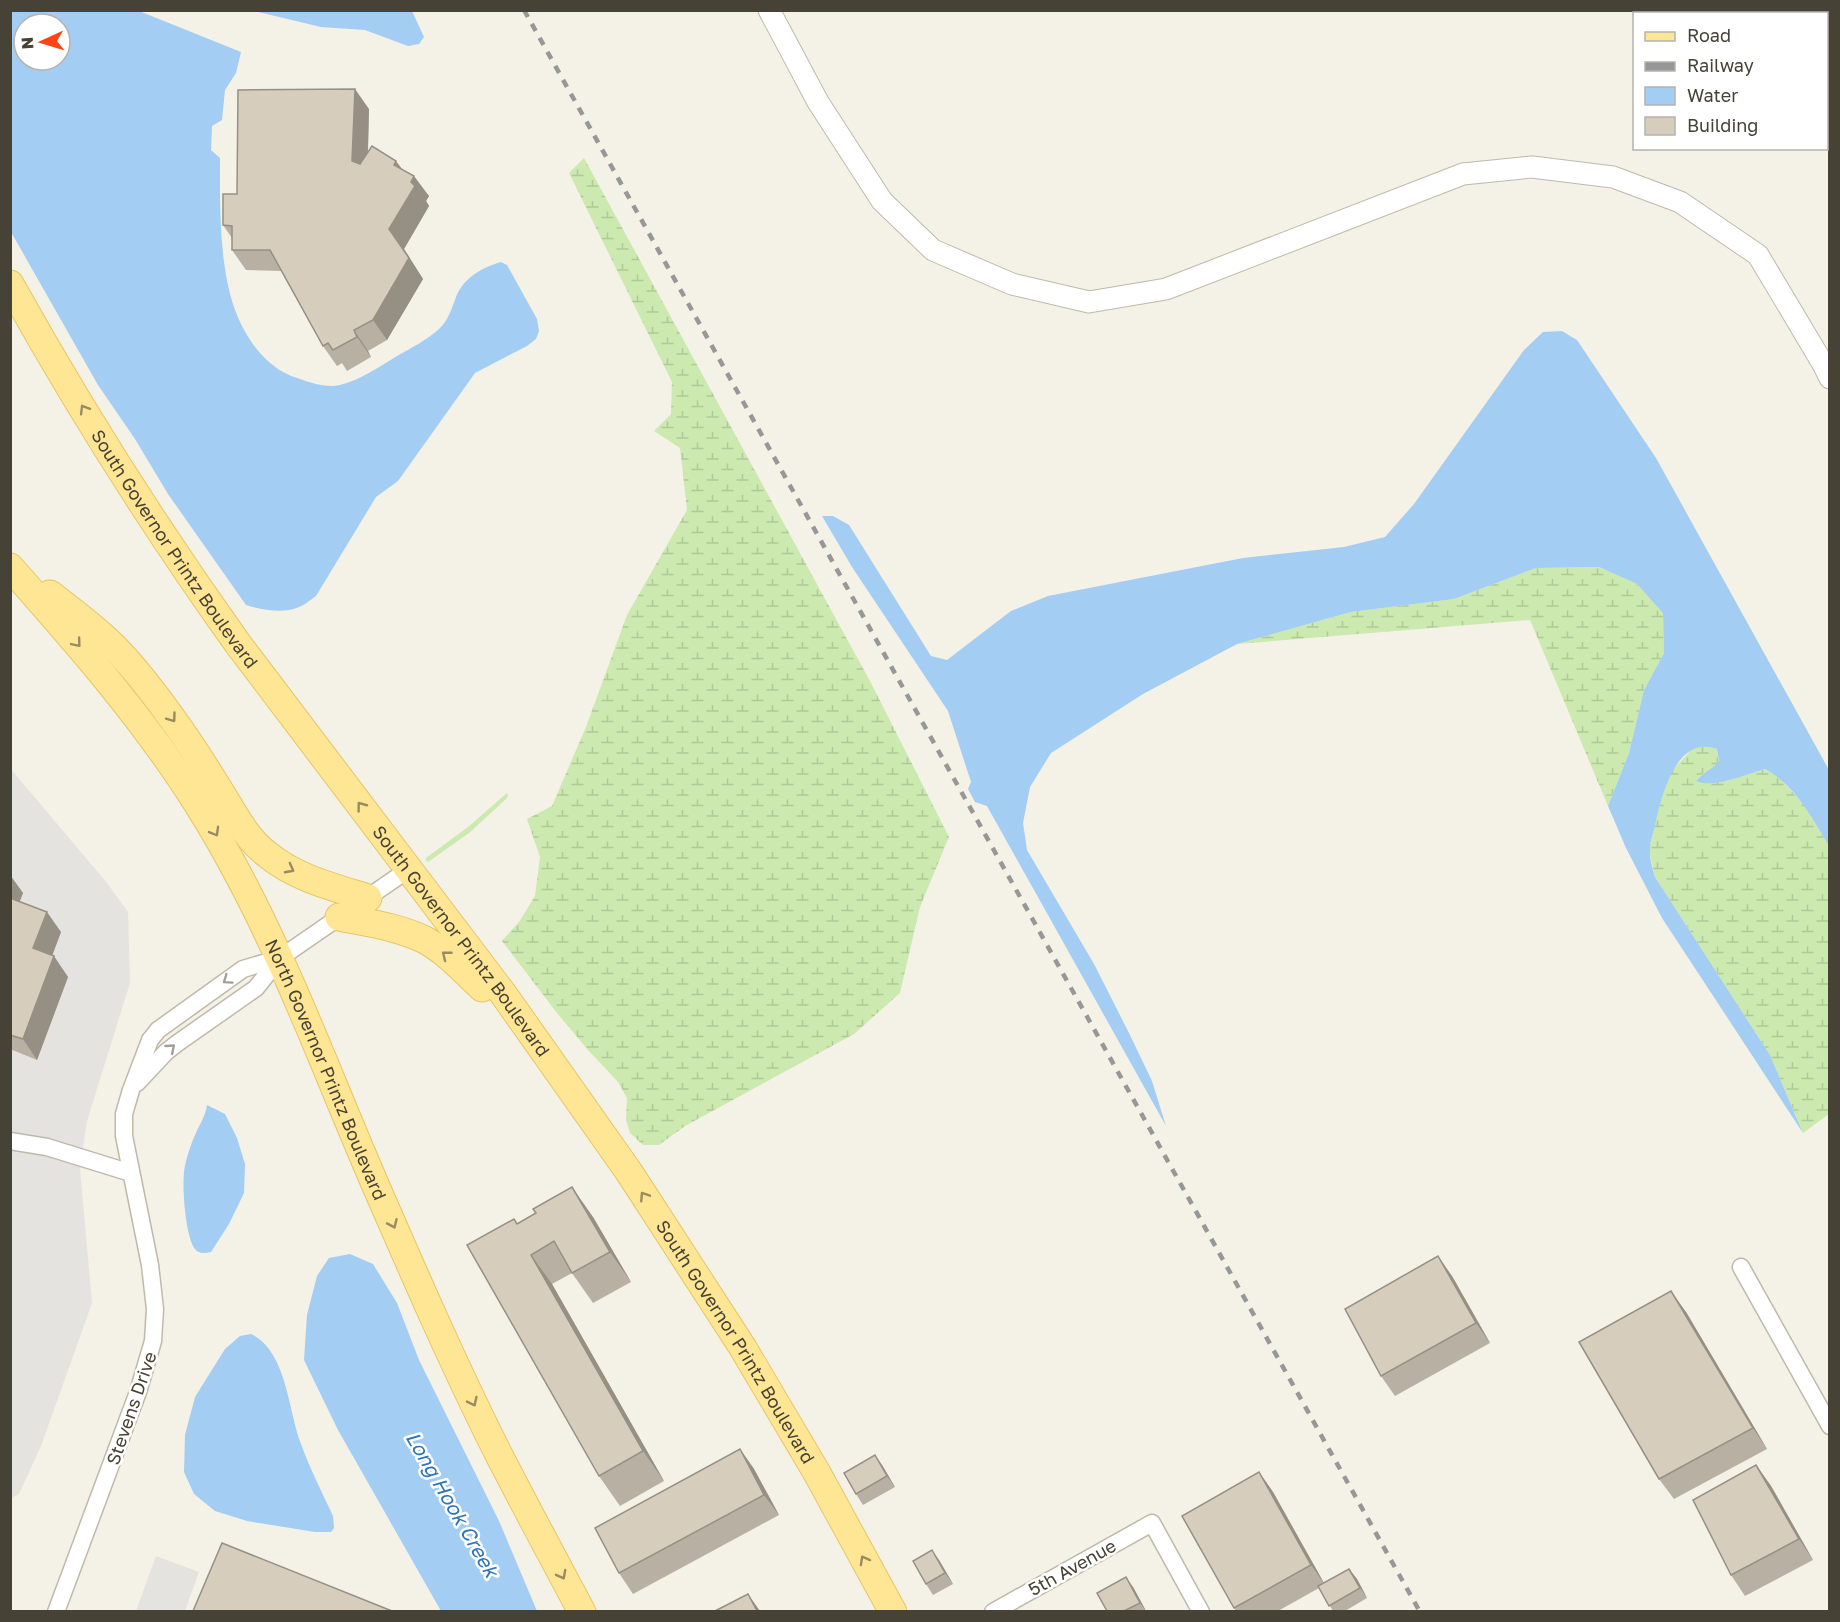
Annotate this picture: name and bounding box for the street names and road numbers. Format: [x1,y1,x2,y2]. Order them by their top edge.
street label: South Governor Printz Boulevard [87,425,263,672]
street label: South Governor Printz Boulevard [368,821,555,1061]
street label: North Governor Printz Boulevard [261,935,392,1203]
street label: South Governor Printz Boulevard [652,1216,820,1467]
street label: Stevens Drive [101,1348,161,1468]
street label: 5th Avenue [1024,1534,1120,1600]

